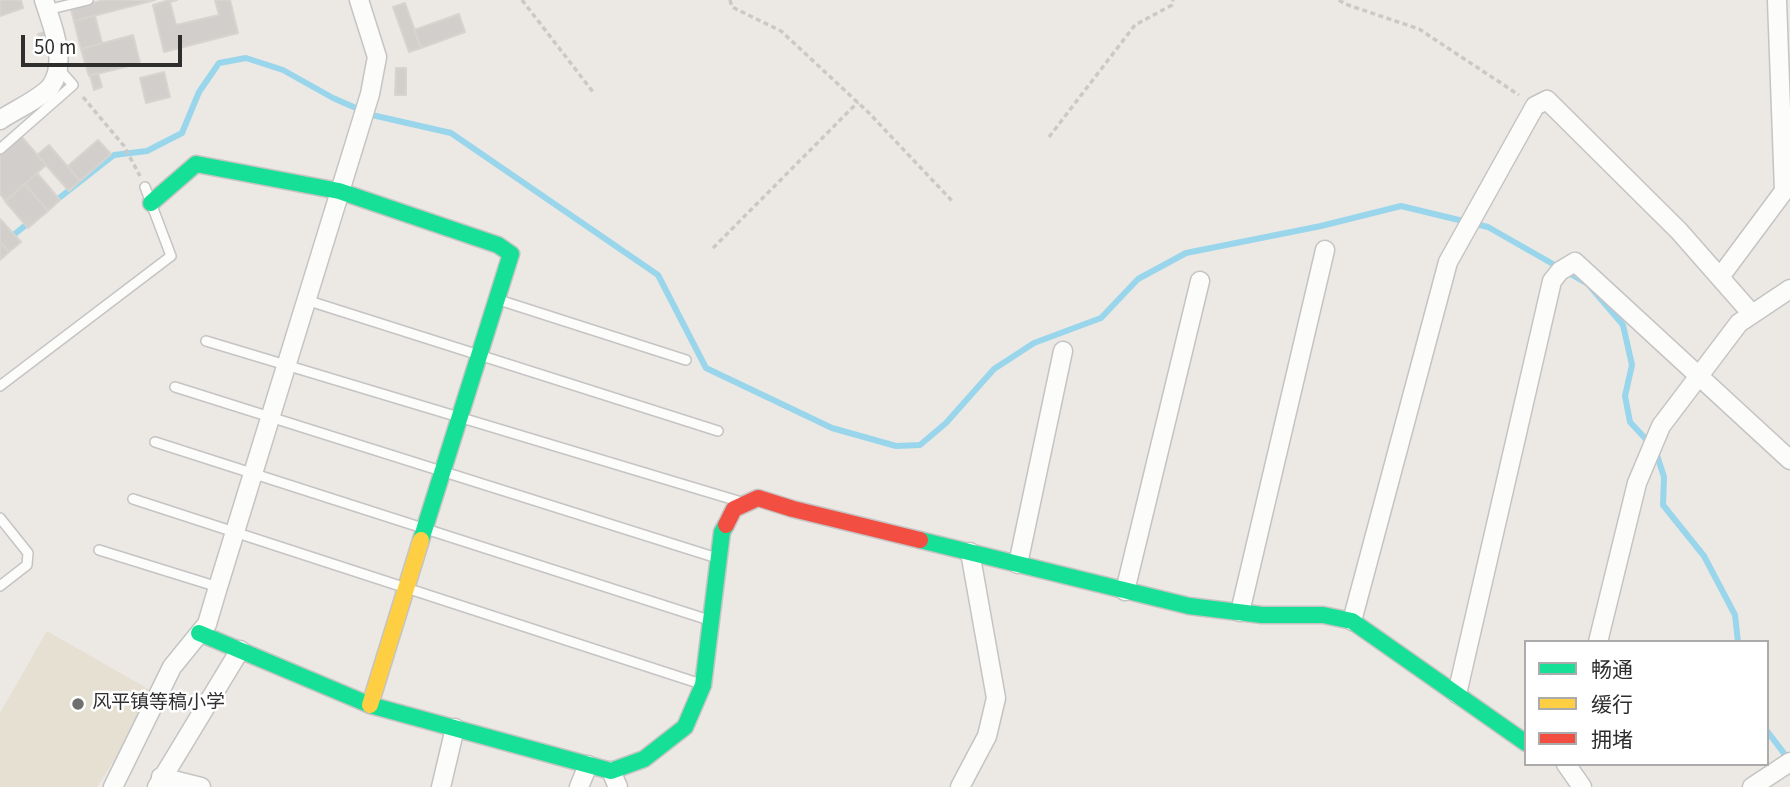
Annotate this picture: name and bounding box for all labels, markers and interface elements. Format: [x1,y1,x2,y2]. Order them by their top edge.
scale bar [24,21,186,65]
text: 50 m [34,32,76,62]
legend [1524,640,1769,766]
text: 畅通 [1591,655,1633,685]
text: 缓行 [1591,690,1633,720]
place label: 风平镇等稿小学 [92,693,225,715]
marker: 风平镇等稿小学 [70,696,86,712]
text: 拥堵 [1591,725,1633,755]

